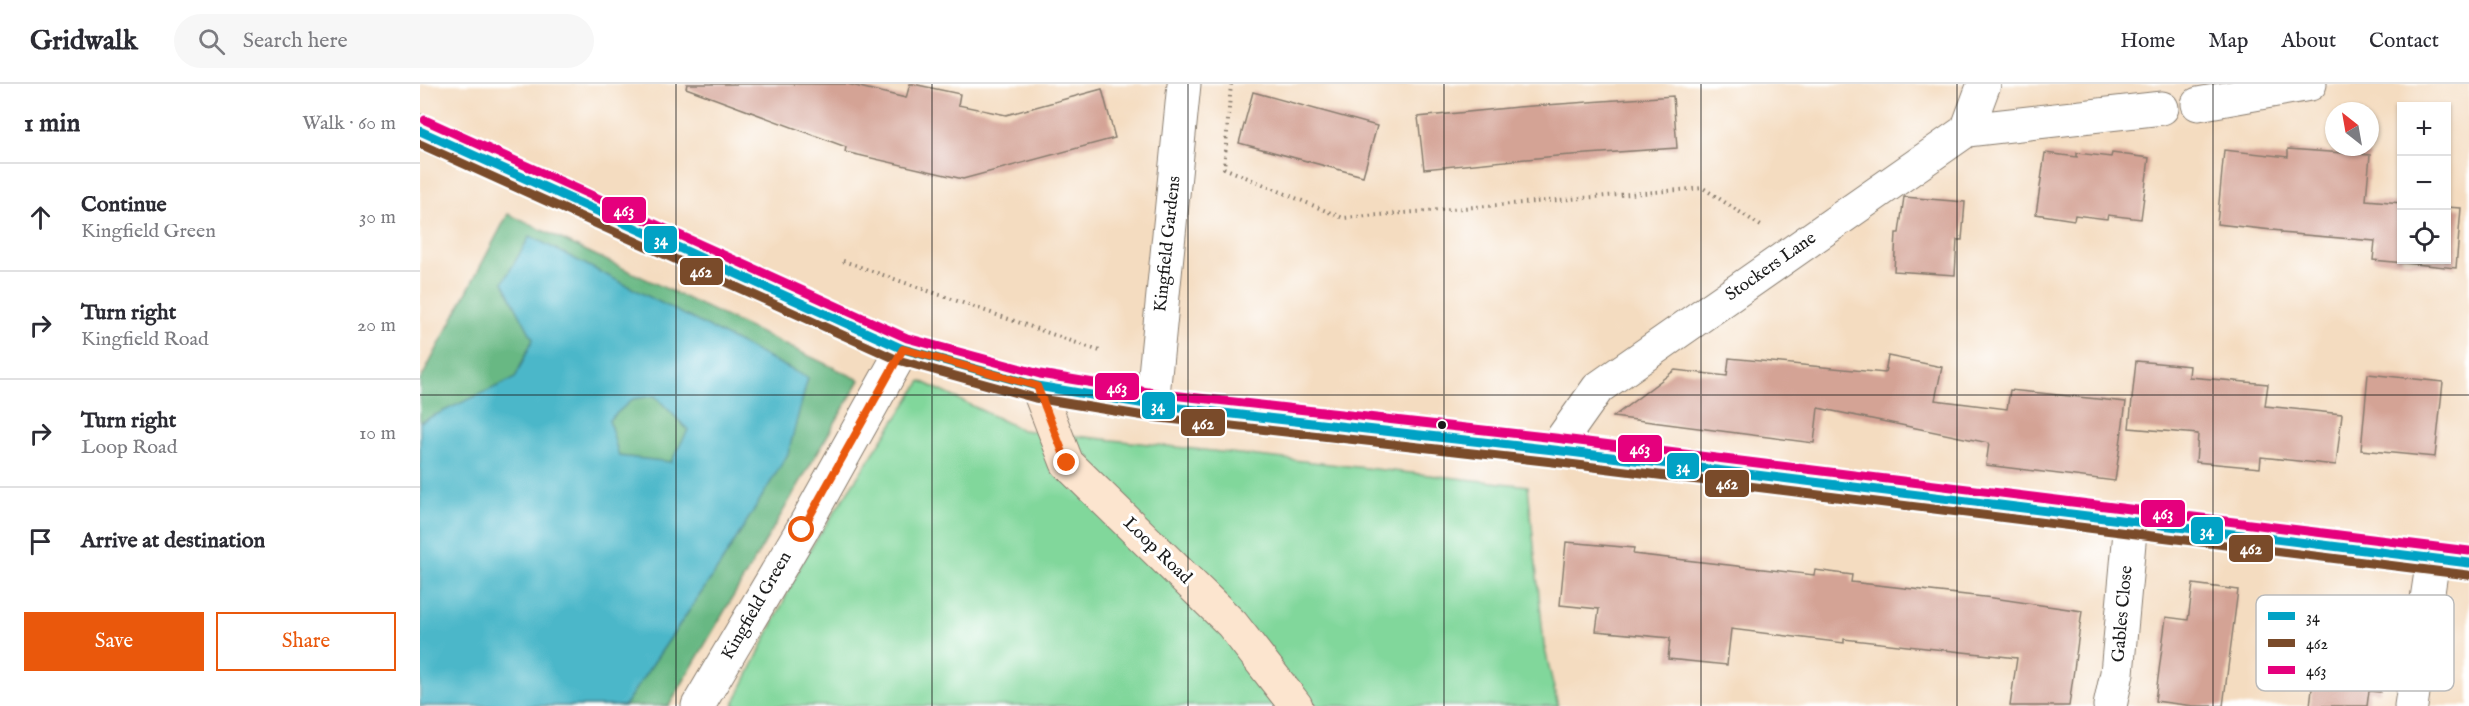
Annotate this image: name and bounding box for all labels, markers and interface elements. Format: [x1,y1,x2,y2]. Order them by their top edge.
search box [174,14,594,68]
text: Gridwalk [30,24,138,59]
icon: search [195,25,228,58]
text: Search here [243,27,348,55]
text: Home [2120,28,2175,55]
text: Map [2208,28,2248,55]
text: About [2281,28,2336,55]
text: Contact [2369,28,2439,55]
north arrow [2325,102,2379,156]
map controls [2397,102,2451,264]
button: + [2397,102,2451,156]
text: 1 min [24,107,80,140]
text: Walk · 60 m [302,111,396,136]
button: − [2397,156,2451,210]
street label: Kingfield Gardens [1149,175,1187,313]
text: Continue [81,191,167,219]
line badge: 463 [601,196,647,224]
icon: ahead [24,201,57,234]
text: 463 [614,202,634,222]
text: 30 m [359,205,396,230]
button: locate [2397,210,2451,264]
text: Kingfield Green [81,219,216,244]
line badge: 34 [643,225,678,254]
street label: Stockers Lane [1721,227,1821,307]
text: 34 [654,231,669,251]
line badge: 462 [679,257,724,286]
text: 462 [690,263,713,283]
text: Turn right [81,299,176,327]
icon: right [24,309,57,342]
text: 20 m [357,313,396,338]
text: Kingfield Road [81,327,209,352]
line badge: 463 [1094,372,1140,401]
text: 463 [1107,379,1127,399]
line badge: 34 [1141,391,1176,420]
text: 34 [1151,397,1166,417]
text: Turn right [81,407,176,435]
line badge: 462 [1180,408,1226,437]
text: 462 [1192,415,1215,435]
icon: right [24,417,57,450]
unlabelled marker [1436,419,1448,431]
text: 10 m [359,421,396,446]
line badge: 463 [1617,434,1663,463]
text: Loop Road [81,435,177,460]
text: 463 [1630,440,1650,460]
route end [1053,449,1079,475]
line badge: 34 [1666,452,1700,480]
text: 34 [1676,458,1691,478]
line badge: 462 [1704,469,1750,498]
text: 462 [1716,475,1739,495]
line badge: 463 [2140,499,2186,528]
text: 463 [2153,505,2173,525]
street label: Loop Road [1118,513,1196,590]
route start [788,516,814,542]
line badge: 34 [2190,516,2224,545]
text: 34 [2200,522,2215,542]
icon: arrive [24,525,57,558]
text: Arrive at destination [81,527,265,555]
line badge: 462 [2228,534,2274,563]
text: 462 [2240,540,2263,560]
street label: Kingfield Green [717,547,798,664]
street label: Gables Close [2107,565,2139,663]
legend [2256,595,2454,691]
text: 34 [2306,608,2320,628]
button: Save [24,612,204,671]
button: Share [216,612,396,671]
text: 462 [2306,635,2328,655]
text: 463 [2306,662,2327,682]

